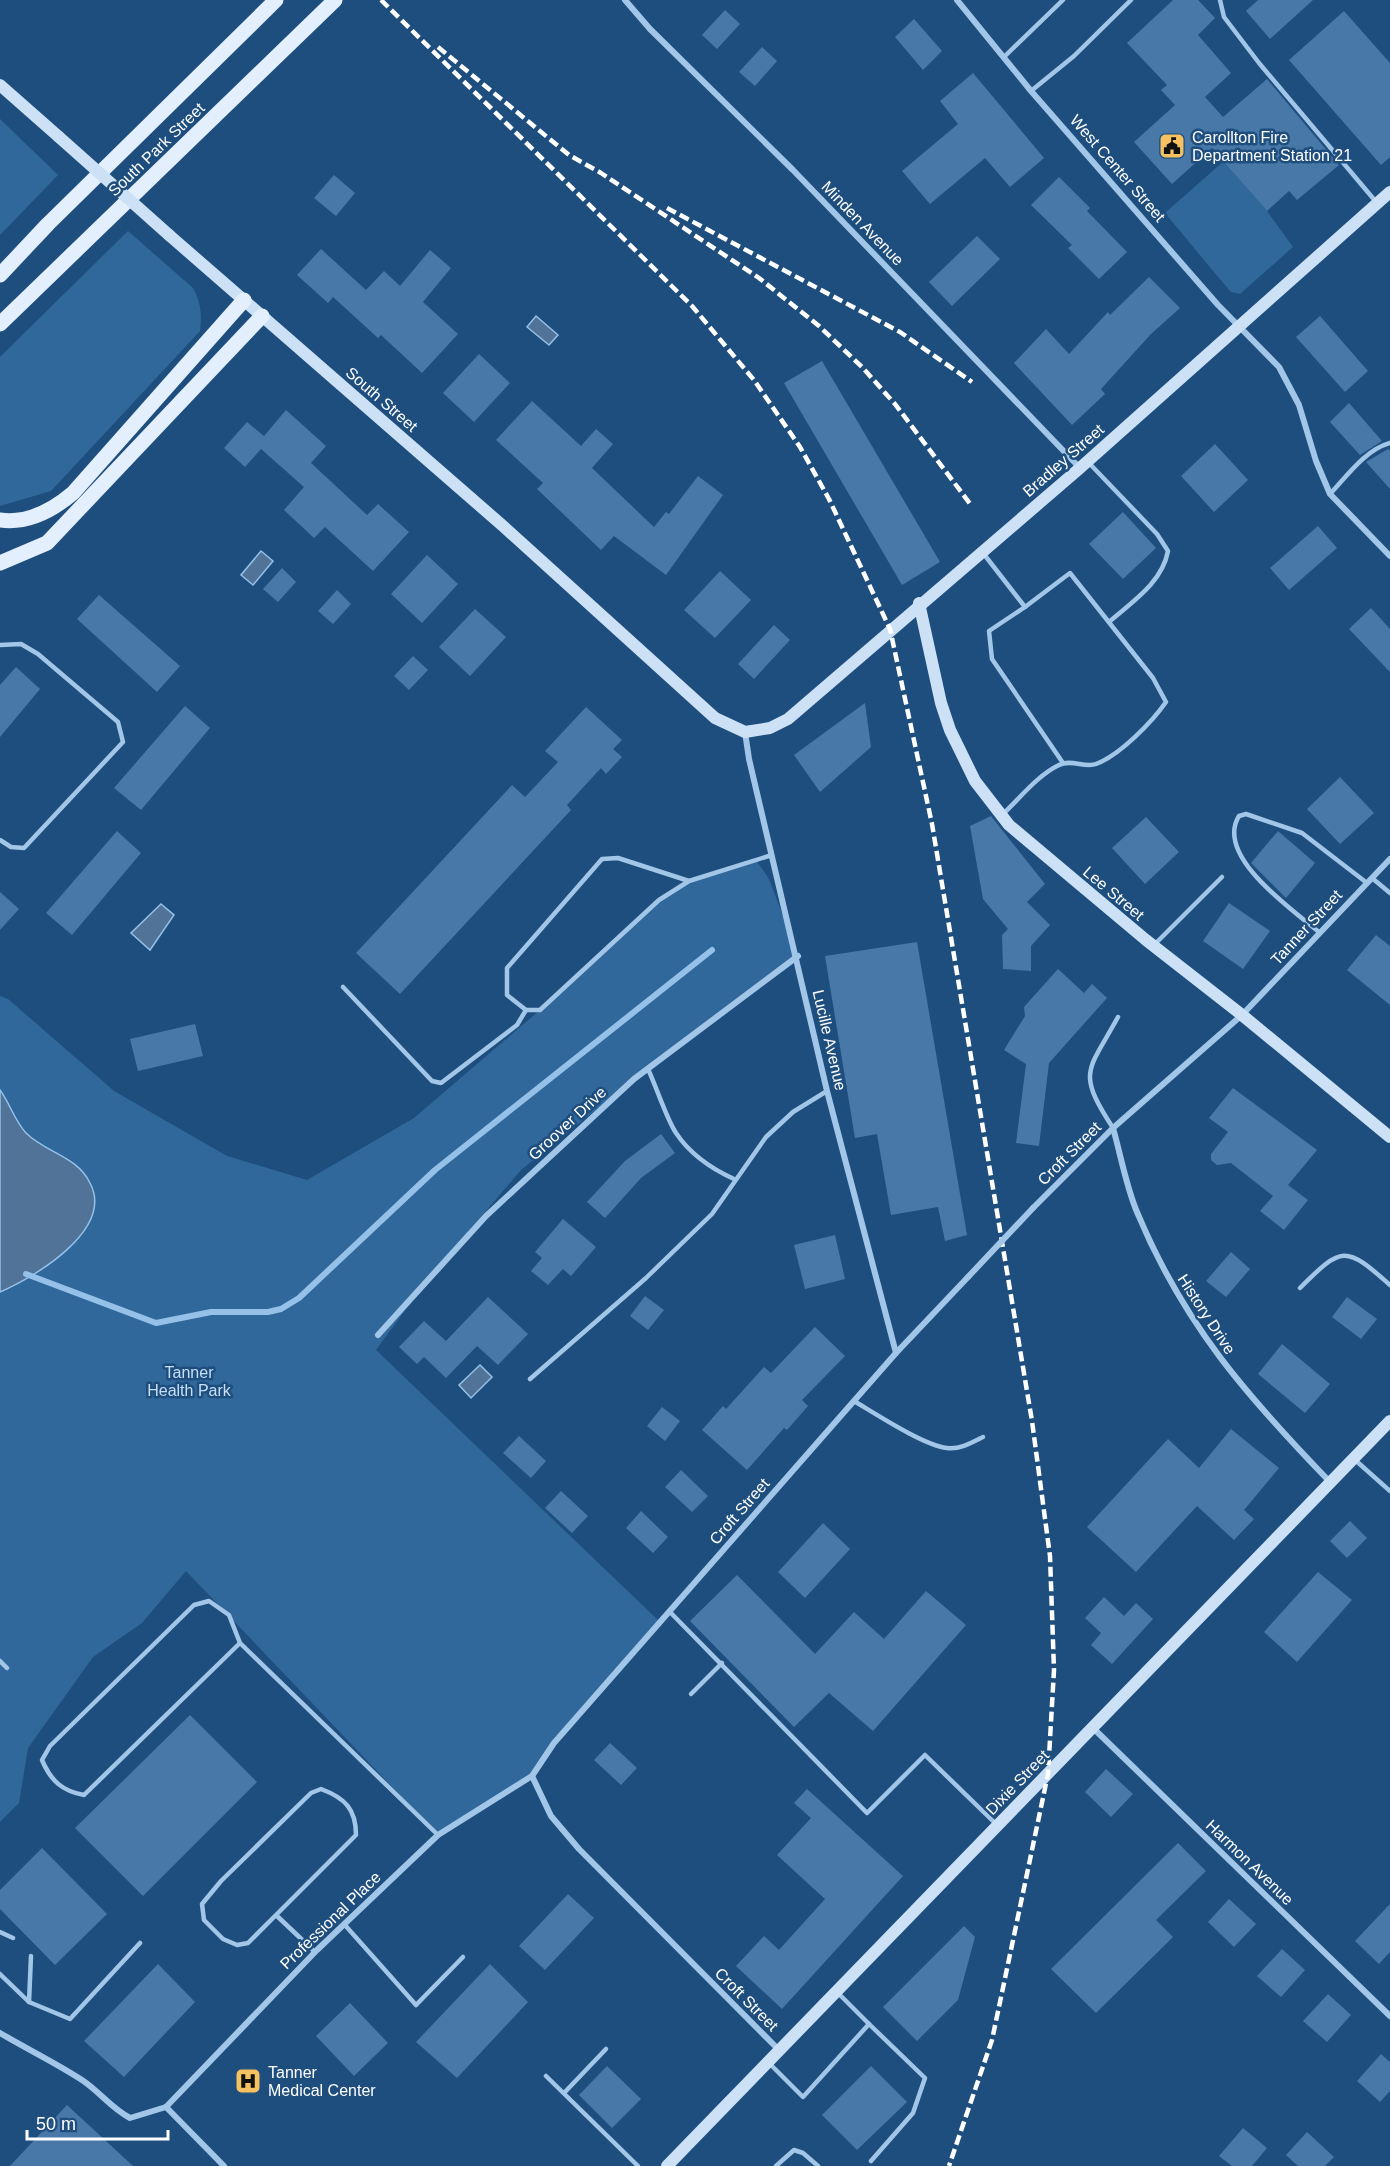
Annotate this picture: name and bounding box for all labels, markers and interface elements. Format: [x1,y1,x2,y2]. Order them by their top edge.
street label: South Park Street [105,99,208,199]
street label: West Center Street [1067,112,1169,226]
place label: Carollton Fire Department Station 21 [1192,129,1352,164]
public building icon: Carollton Fire Department Station 21 [1157,131,1187,161]
street label: Minden Avenue [818,178,907,269]
street label: South Street [343,364,421,435]
street label: Bradley Street [1019,420,1108,500]
street label: Lee Street [1080,863,1148,924]
street label: Tanner Street [1267,886,1346,968]
street label: Lucille Avenue [810,988,849,1092]
street label: Groover Drive [525,1083,610,1164]
street label: Croft Street [1034,1118,1105,1188]
street label: History Drive [1175,1271,1239,1357]
park label: Tanner Health Park [147,1364,232,1399]
street label: Croft Street [706,1474,773,1548]
street label: Dixie Street [983,1746,1053,1818]
street label: Harmon Avenue [1203,1816,1297,1908]
street label: Professional Place [277,1868,384,1973]
street label: Croft Street [712,1964,782,2035]
place label: Tanner Medical Center [268,2064,376,2099]
hospital icon: Tanner Medical Center [233,2066,263,2096]
scale bar [27,2103,168,2141]
text: 50 m [36,2114,76,2134]

